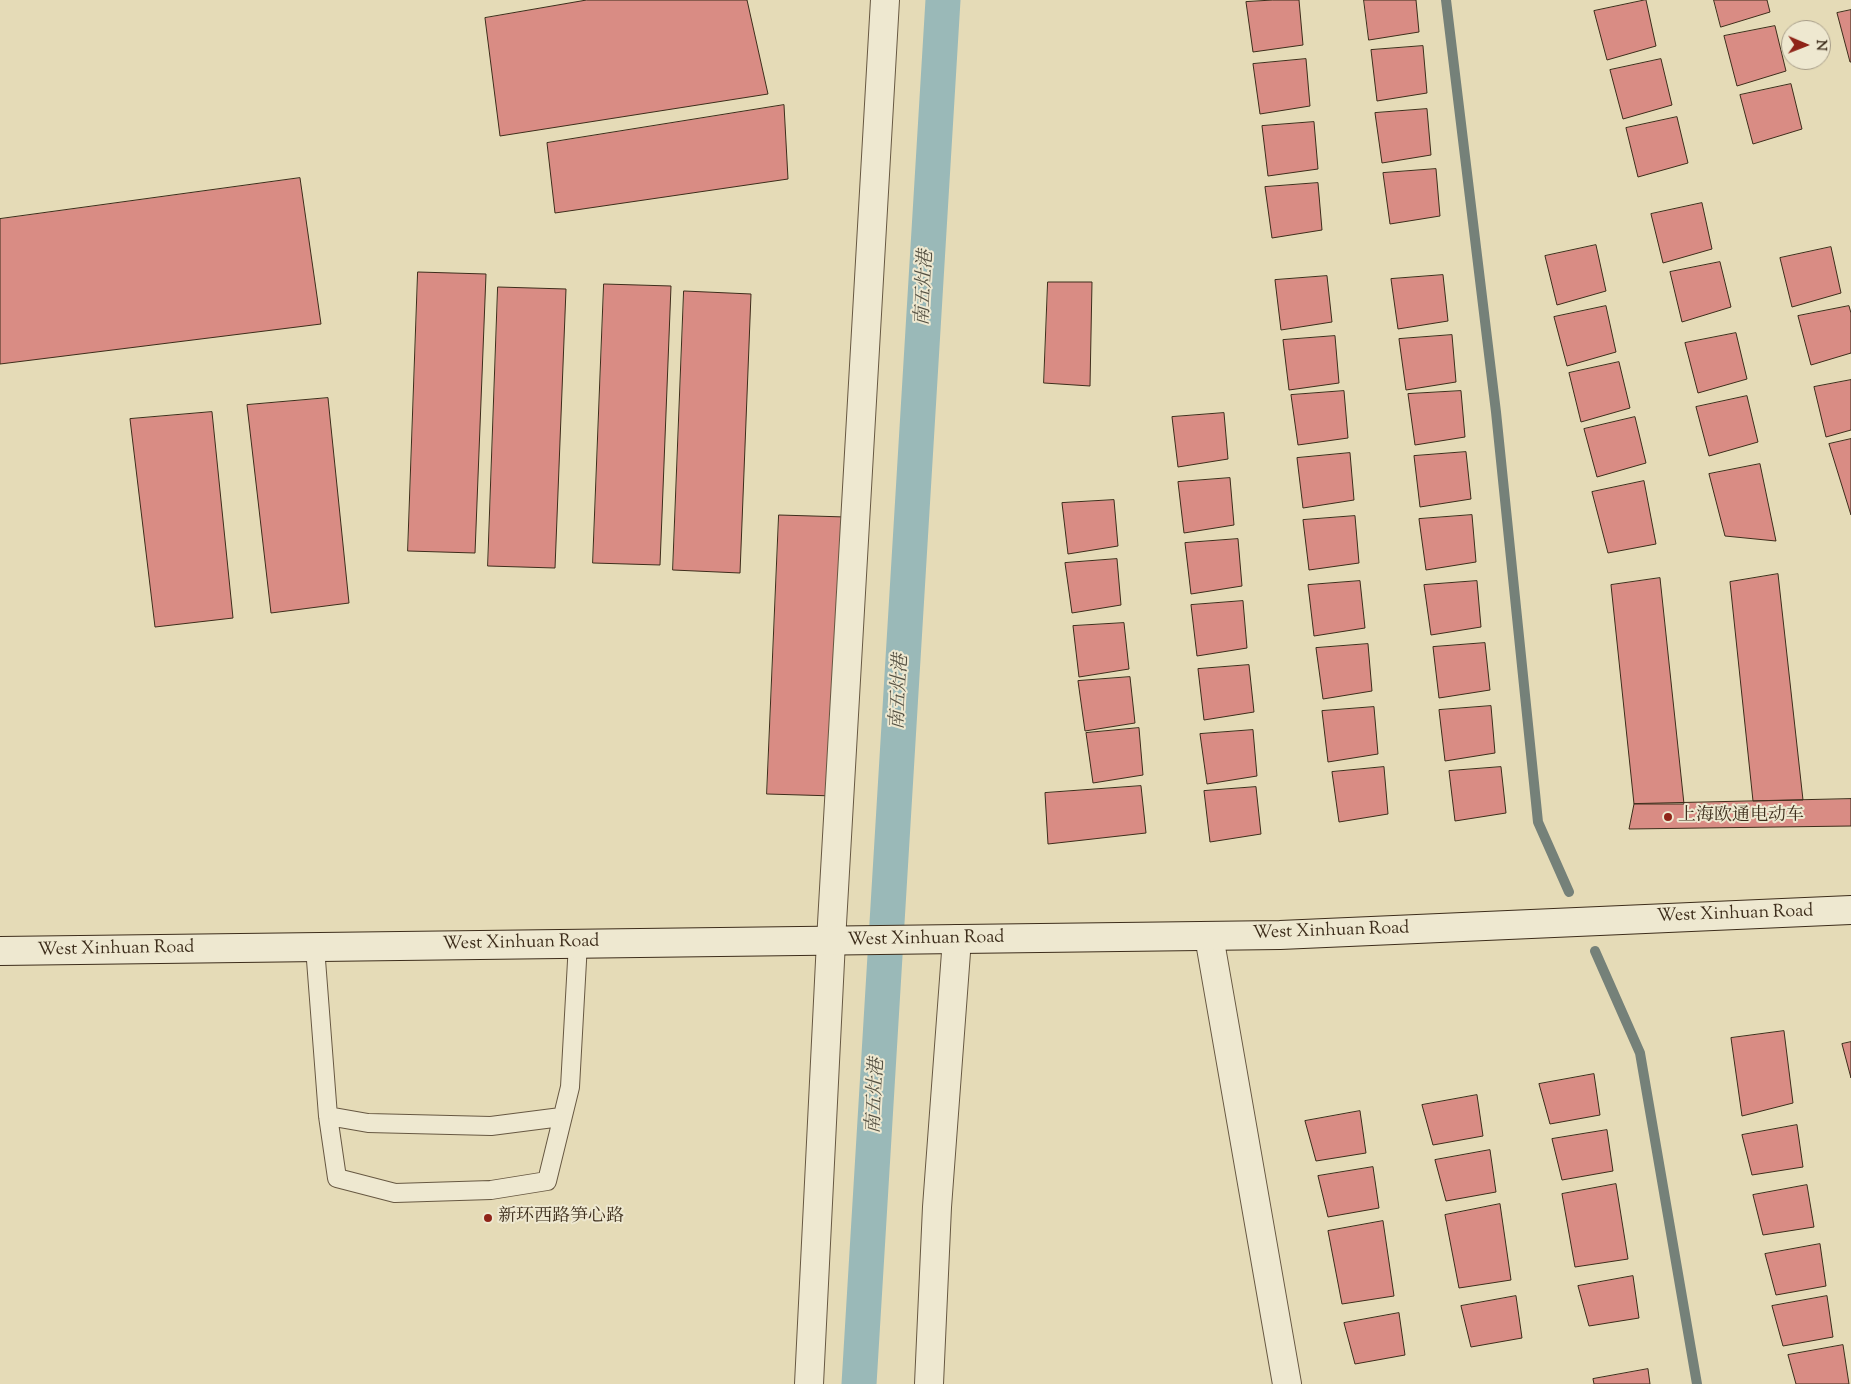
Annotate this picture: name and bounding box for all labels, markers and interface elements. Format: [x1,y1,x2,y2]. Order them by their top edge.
north arrow [1781,20,1831,70]
text: N [1810,39,1830,51]
water label: 南五灶港 [913,249,939,327]
water label: 南五灶港 [888,653,914,731]
place label: 上海欧通电动车 [1678,806,1804,828]
marker: 上海欧通电动车 [1662,811,1674,823]
street label: West Xinhuan Road [1656,901,1814,929]
street label: West Xinhuan Road [1252,918,1410,946]
street label: West Xinhuan Road [847,928,1005,952]
street label: West Xinhuan Road [442,932,600,956]
street label: West Xinhuan Road [37,938,195,962]
water label: 南五灶港 [864,1057,890,1135]
place label: 新环西路笋心路 [498,1207,624,1229]
marker: 新环西路笋心路 [482,1212,494,1224]

